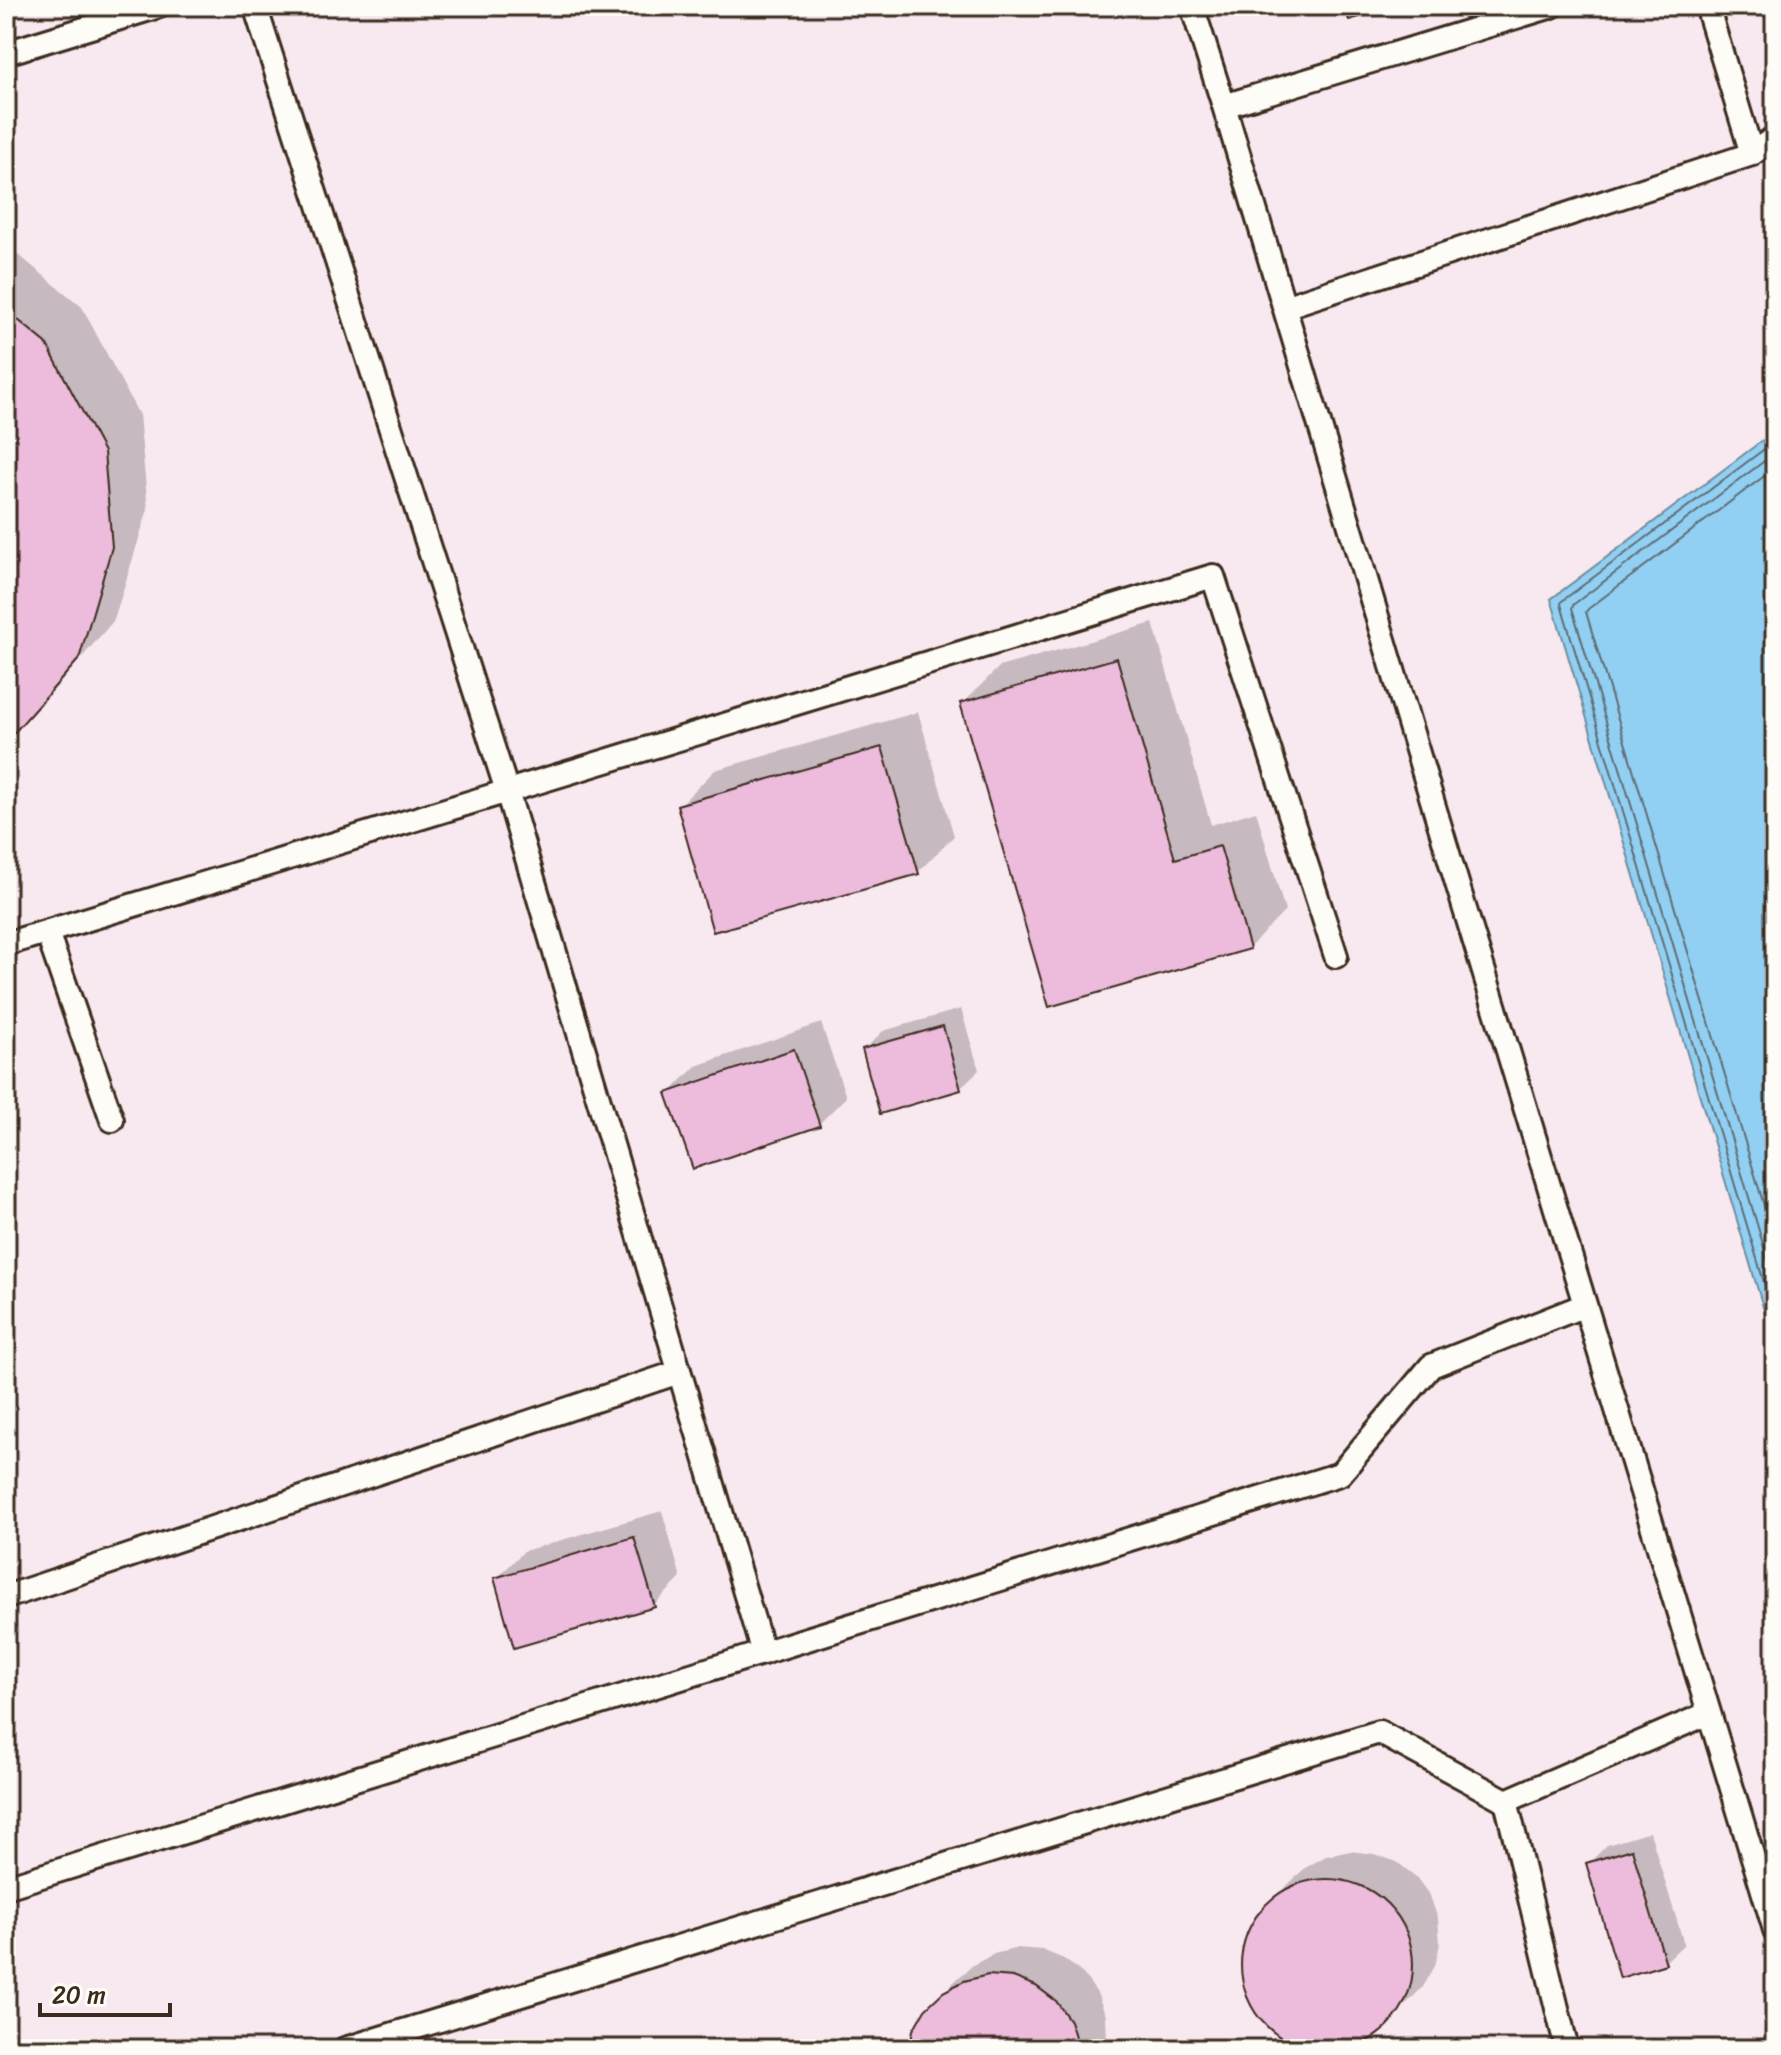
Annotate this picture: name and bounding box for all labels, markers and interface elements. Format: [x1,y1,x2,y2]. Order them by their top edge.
scale bar [40,1967,170,2017]
text: 20 m [52,1974,106,2016]

